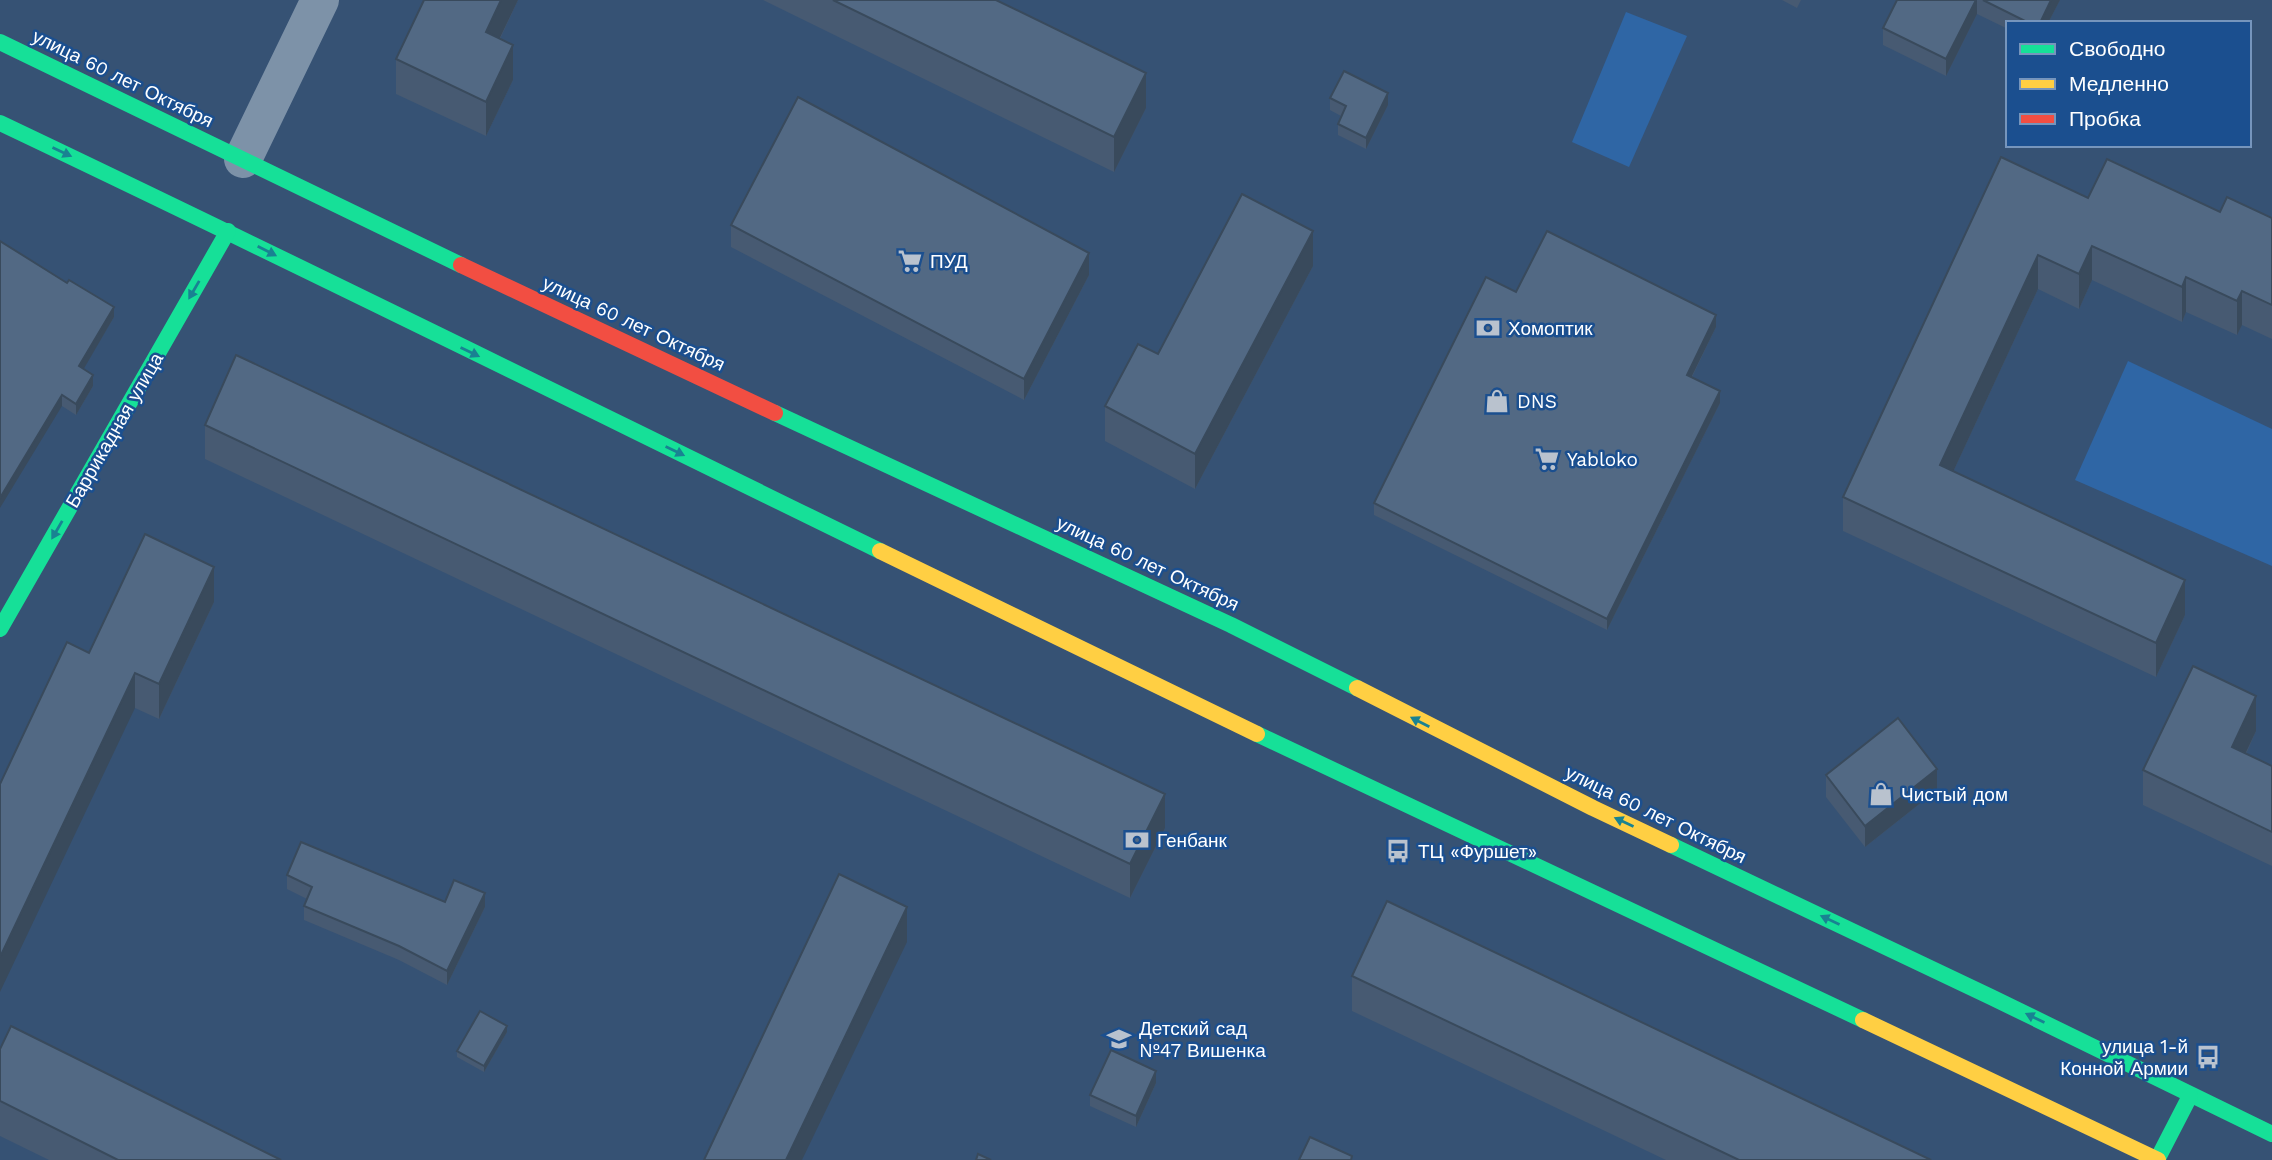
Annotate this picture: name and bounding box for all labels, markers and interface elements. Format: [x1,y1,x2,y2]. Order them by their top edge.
legend [2006,21,2251,147]
street label: улица 60 лет Октября [28,25,217,132]
text: Свободно [2069,36,2166,61]
text: Медленно [2069,71,2169,96]
text: Пробка [2069,106,2141,131]
one-way arrow [52,147,72,158]
one-way arrow [257,245,277,256]
supermarket icon: ПУД [896,247,924,275]
place label: ПУД [930,250,968,273]
street label: улица 60 лет Октября [539,271,729,376]
one-way arrow [188,281,200,300]
bank icon: Хомоптик [1474,314,1502,342]
place label: Хомоптик [1508,317,1593,340]
one-way arrow [460,347,481,358]
street label: Баррикадная улица [61,348,168,512]
shop icon: DNS [1483,387,1511,415]
place label: DNS [1517,390,1557,413]
supermarket icon: Yabloko [1533,445,1561,473]
one-way arrow [665,446,685,457]
place label: Yabloko [1567,448,1638,471]
street label: улица 60 лет Октября [1053,511,1243,616]
one-way arrow [51,521,63,540]
one-way arrow [1410,716,1430,727]
street label: улица 60 лет Октября [1561,761,1750,868]
shop icon: Чистый дом [1867,780,1895,808]
place label: Чистый дом [1901,783,2008,806]
one-way arrow [1614,817,1634,828]
bank icon: Генбанк [1123,826,1151,854]
place label: Генбанк [1157,829,1228,852]
bus stop icon: ТЦ «Фуршет» [1384,837,1412,865]
place label: ТЦ «Фуршет» [1418,840,1537,863]
one-way arrow [1819,914,1840,925]
one-way arrow [2025,1013,2045,1024]
place label: Детский сад №47 Вишенка [1139,1017,1266,1062]
school or university icon: Детский сад №47 Вишенка [1105,1025,1133,1053]
place label: улица 1-й Конной Армии [2060,1035,2188,1080]
bus stop icon: улица 1-й Конной Армии [2194,1043,2222,1071]

